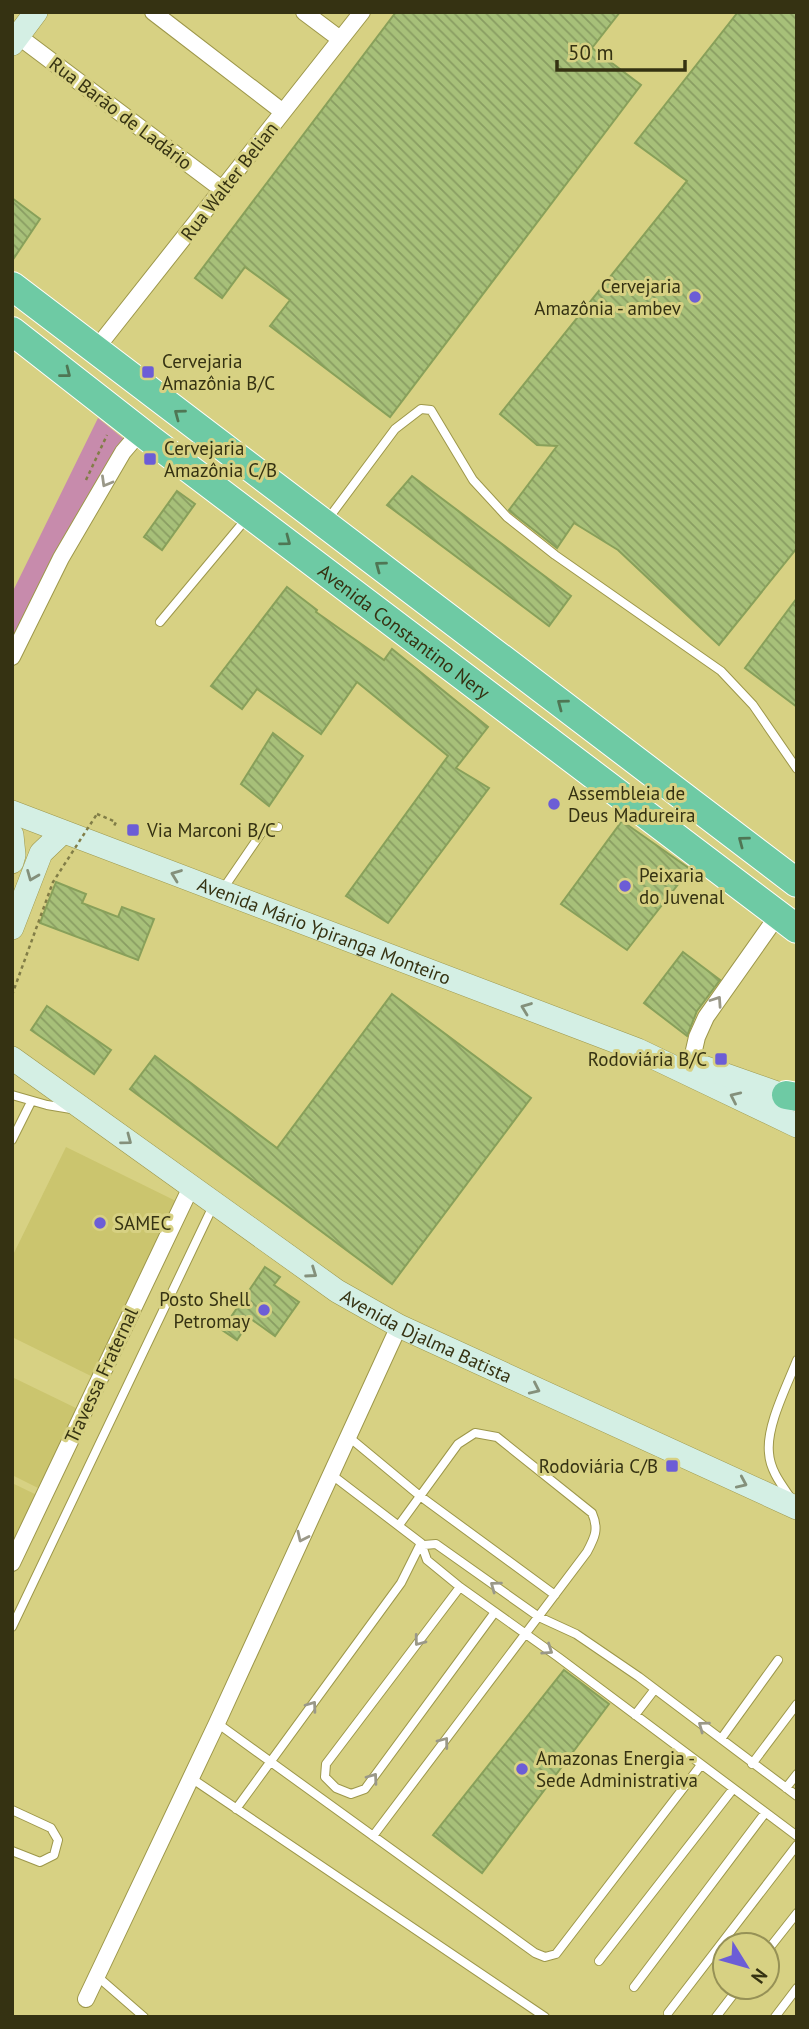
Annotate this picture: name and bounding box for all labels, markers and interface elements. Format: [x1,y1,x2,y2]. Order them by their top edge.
scale bar [557,28,685,72]
text: 50 m [568,39,614,66]
street label: Rua Barão de Ladário [45,51,197,175]
street label: Rua Walter Belian [175,117,283,245]
place label: Cervejaria Amazônia - ambev [534,274,681,320]
marker: Cervejaria Amazônia - ambev [687,289,703,305]
place label: Cervejaria Amazônia B/C [162,349,275,395]
marker: Cervejaria Amazônia B/C [140,364,156,380]
one-way arrow [58,365,71,378]
one-way arrow [174,410,187,423]
place label: Cervejaria Amazônia C/B [164,436,277,482]
marker: Cervejaria Amazônia C/B [142,451,158,467]
one-way arrow [101,474,114,487]
one-way arrow [278,533,290,546]
street label: Avenida Constantino Nery [313,559,495,704]
one-way arrow [375,562,388,575]
one-way arrow [557,699,569,712]
place label: Assembleia de Deus Madureira [568,781,695,827]
marker: Assembleia de Deus Madureira [546,796,562,812]
place label: Via Marconi B/C [146,818,276,842]
marker: Via Marconi B/C [125,822,141,838]
one-way arrow [738,836,751,849]
place label: Peixaria do Juvenal [639,863,725,909]
one-way arrow [26,869,40,881]
one-way arrow [171,869,183,883]
street label: Avenida Mário Ypiranga Monteiro [194,872,454,990]
marker: Peixaria do Juvenal [617,878,633,894]
one-way arrow [709,996,721,1009]
one-way arrow [521,1002,533,1016]
place label: Rodoviária B/C [588,1047,707,1071]
marker: Rodoviária B/C [713,1051,729,1067]
one-way arrow [730,1092,742,1106]
one-way arrow [120,1132,132,1145]
place label: SAMEC [114,1211,171,1235]
marker: SAMEC [92,1215,108,1231]
one-way arrow [304,1265,317,1277]
street label: Avenida Djalma Batista [337,1284,516,1388]
place label: Posto Shell Petromay [159,1287,250,1333]
marker: Posto Shell Petromay [256,1302,272,1318]
street label: Travessa Fraternal [59,1303,143,1447]
one-way arrow [528,1381,540,1395]
place label: Rodoviária C/B [539,1454,658,1478]
marker: Rodoviária C/B [664,1458,680,1474]
one-way arrow [735,1475,747,1489]
one-way arrow [297,1529,311,1542]
one-way arrow [490,1582,503,1594]
one-way arrow [414,1634,427,1646]
one-way arrow [540,1642,553,1654]
one-way arrow [303,1701,316,1714]
one-way arrow [698,1721,711,1734]
one-way arrow [435,1737,448,1750]
place label: Amazonas Energia - Sede Administrativa [536,1746,698,1792]
marker: Amazonas Energia - Sede Administrativa [514,1761,530,1777]
one-way arrow [365,1773,377,1786]
north arrow [711,1931,781,2001]
text: N [746,1964,773,1988]

